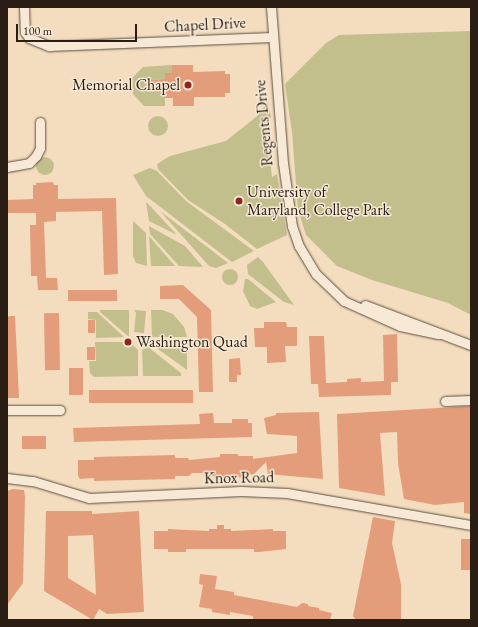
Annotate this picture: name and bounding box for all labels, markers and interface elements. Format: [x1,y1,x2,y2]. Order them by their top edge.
street label: Chapel Drive [164,13,246,37]
scale bar [18,16,139,42]
text: 100 m [23,23,52,39]
place label: Memorial Chapel [72,75,180,95]
street label: Regents Drive [251,79,277,167]
marker: Memorial Chapel [183,80,193,90]
place label: University of Maryland, College Park [247,182,390,220]
marker: University of Maryland, College Park [234,196,244,206]
place label: Washington Quad [136,332,248,352]
marker: Washington Quad [123,337,133,347]
street label: Knox Road [204,468,274,488]

